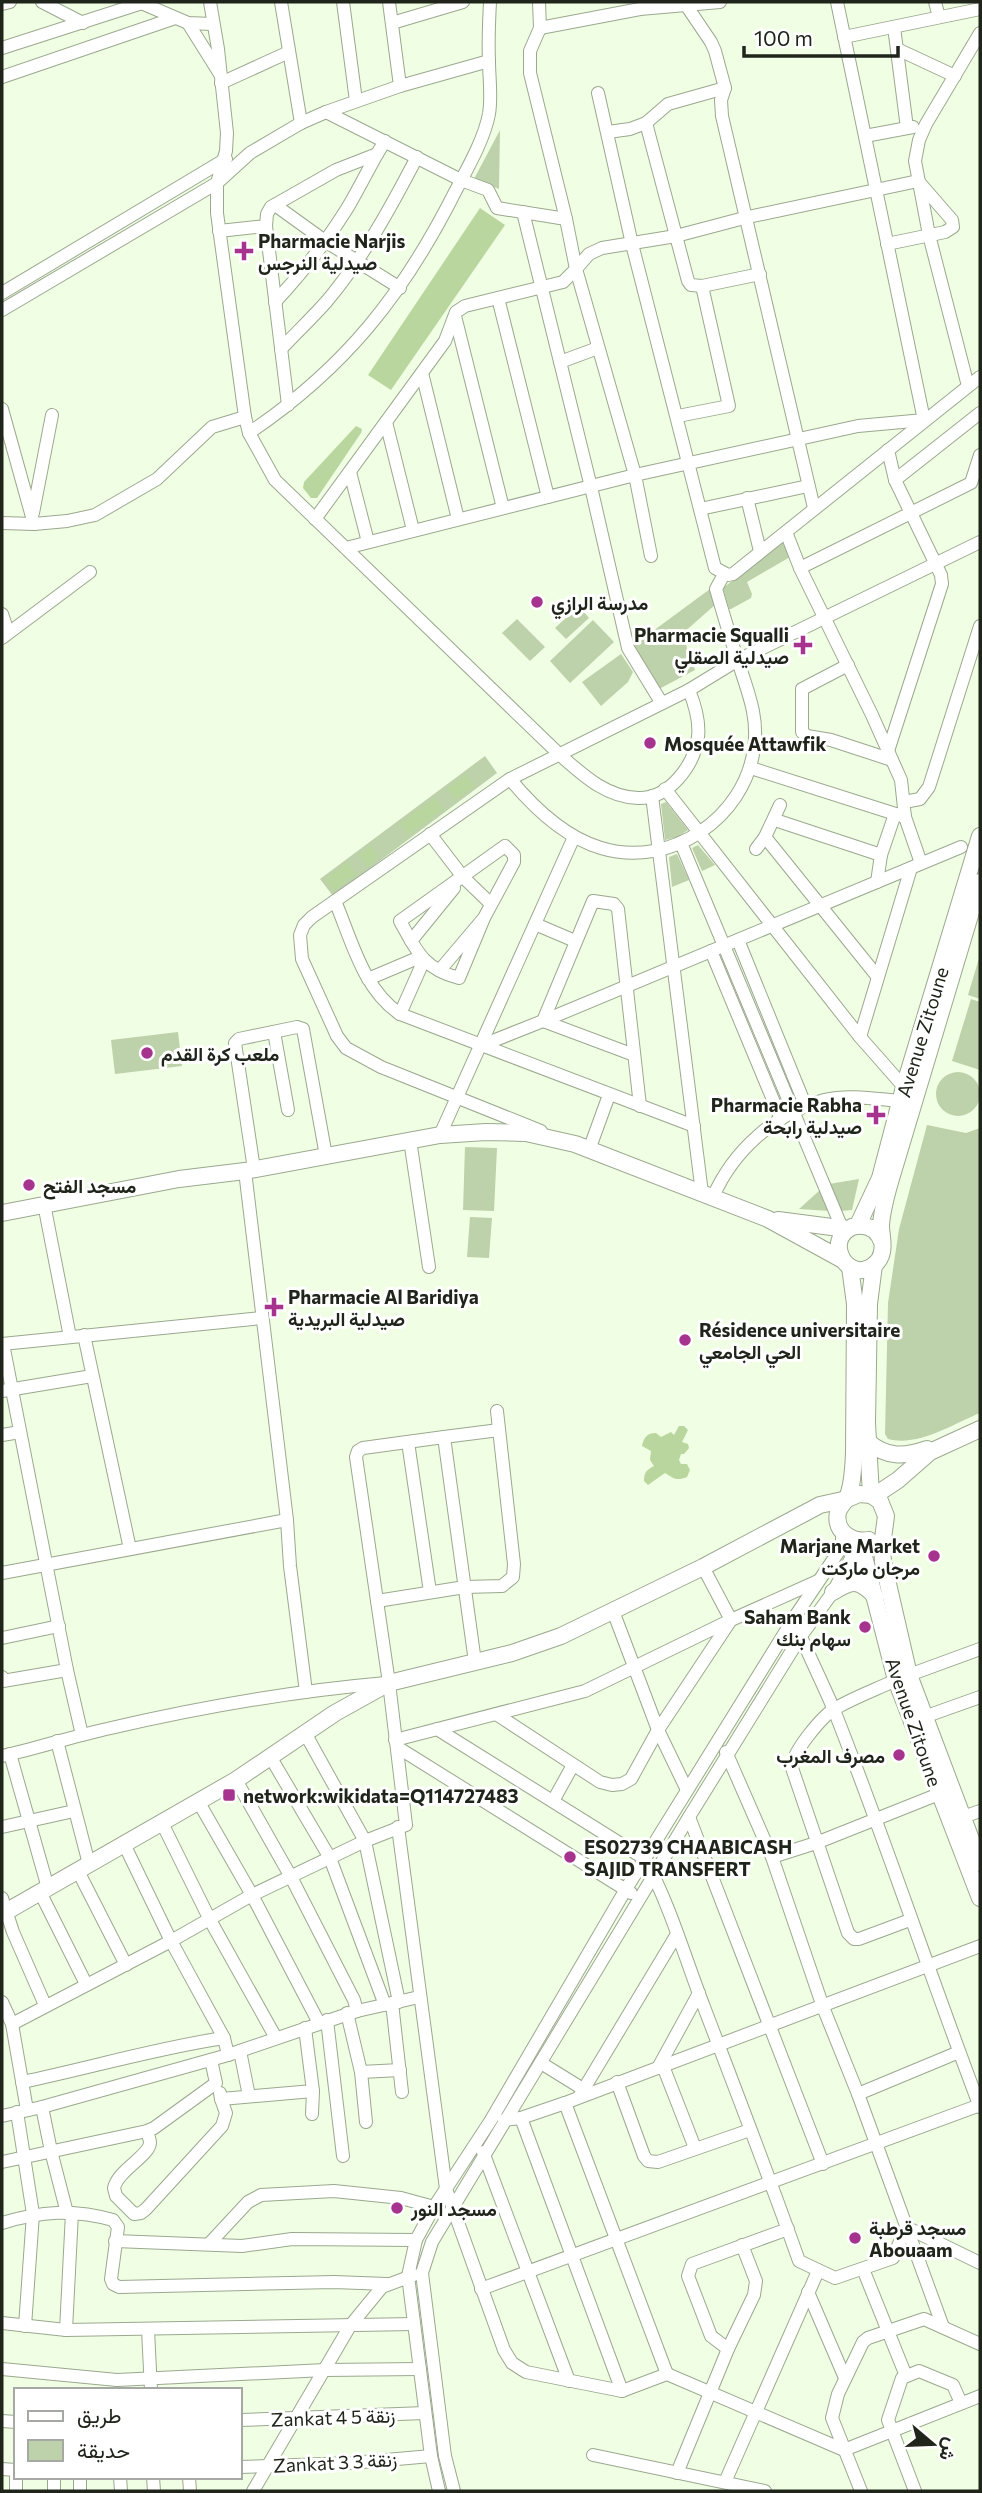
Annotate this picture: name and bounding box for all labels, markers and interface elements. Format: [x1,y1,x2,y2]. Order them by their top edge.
scale bar [744,14,898,58]
text: 100 m [754,25,813,50]
place label: Pharmacie Narjis صيدلية النرجس [258,229,406,276]
marker: Pharmacie Narjis صيدلية النرجس [236,243,252,259]
place label: مدرسة الرازي [551,591,648,620]
marker: مدرسة الرازي [529,594,545,610]
place label: Pharmacie Squalli صيدلية الصقلي [634,623,789,674]
marker: Pharmacie Squalli صيدلية الصقلي [795,637,811,653]
place label: Mosquée Attawfik [664,732,826,755]
marker: Mosquée Attawfik [642,735,658,751]
street label: Avenue Zitoune [891,964,953,1100]
place label: ملعب كرة القدم [161,1042,279,1067]
marker: ملعب كرة القدم [139,1045,155,1061]
place label: Pharmacie Rabha صيدلية رابحة [711,1093,862,1140]
marker: Pharmacie Rabha صيدلية رابحة [868,1107,884,1123]
place label: مسجد الفتح [43,1174,136,1200]
marker: مسجد الفتح [21,1177,37,1193]
place label: Pharmacie Al Baridiya صيدلية البريدية [288,1285,479,1332]
marker: Pharmacie Al Baridiya صيدلية البريدية [266,1299,282,1315]
place label: Résidence universitaire الحي الجامعي [699,1318,900,1369]
marker: Résidence universitaire الحي الجامعي [677,1332,693,1348]
place label: Marjane Market مرجان ماركت [780,1534,920,1581]
marker: Marjane Market مرجان ماركت [926,1548,942,1564]
place label: Saham Bank سهام بنك [744,1605,851,1652]
marker: Saham Bank سهام بنك [857,1619,873,1635]
street label: Avenue Zitoune [881,1654,947,1790]
place label: مصرف المغرب [776,1744,885,1769]
marker: مصرف المغرب [891,1747,907,1763]
place label: network:wikidata=Q114727483 [243,1784,519,1807]
marker: network:wikidata=Q114727483 [221,1787,237,1803]
place label: ES02739 CHAABICASH SAJID TRANSFERT [584,1835,792,1880]
marker: ES02739 CHAABICASH SAJID TRANSFERT [562,1849,578,1865]
place label: مسجد النور [410,2197,497,2222]
marker: مسجد النور [389,2200,405,2216]
place label: مسجد قرطبة Abouaam [869,2216,966,2261]
marker: مسجد قرطبة Abouaam [847,2230,863,2246]
legend [14,2388,242,2479]
text: طريق [77,2402,122,2429]
street label: Zankat 4 زنقة 5 [270,2403,396,2432]
north arrow [898,2409,968,2479]
text: ش [934,2435,964,2464]
text: حديقة [77,2437,130,2463]
street label: Zankat 3 زنقة 3 [272,2447,398,2478]

